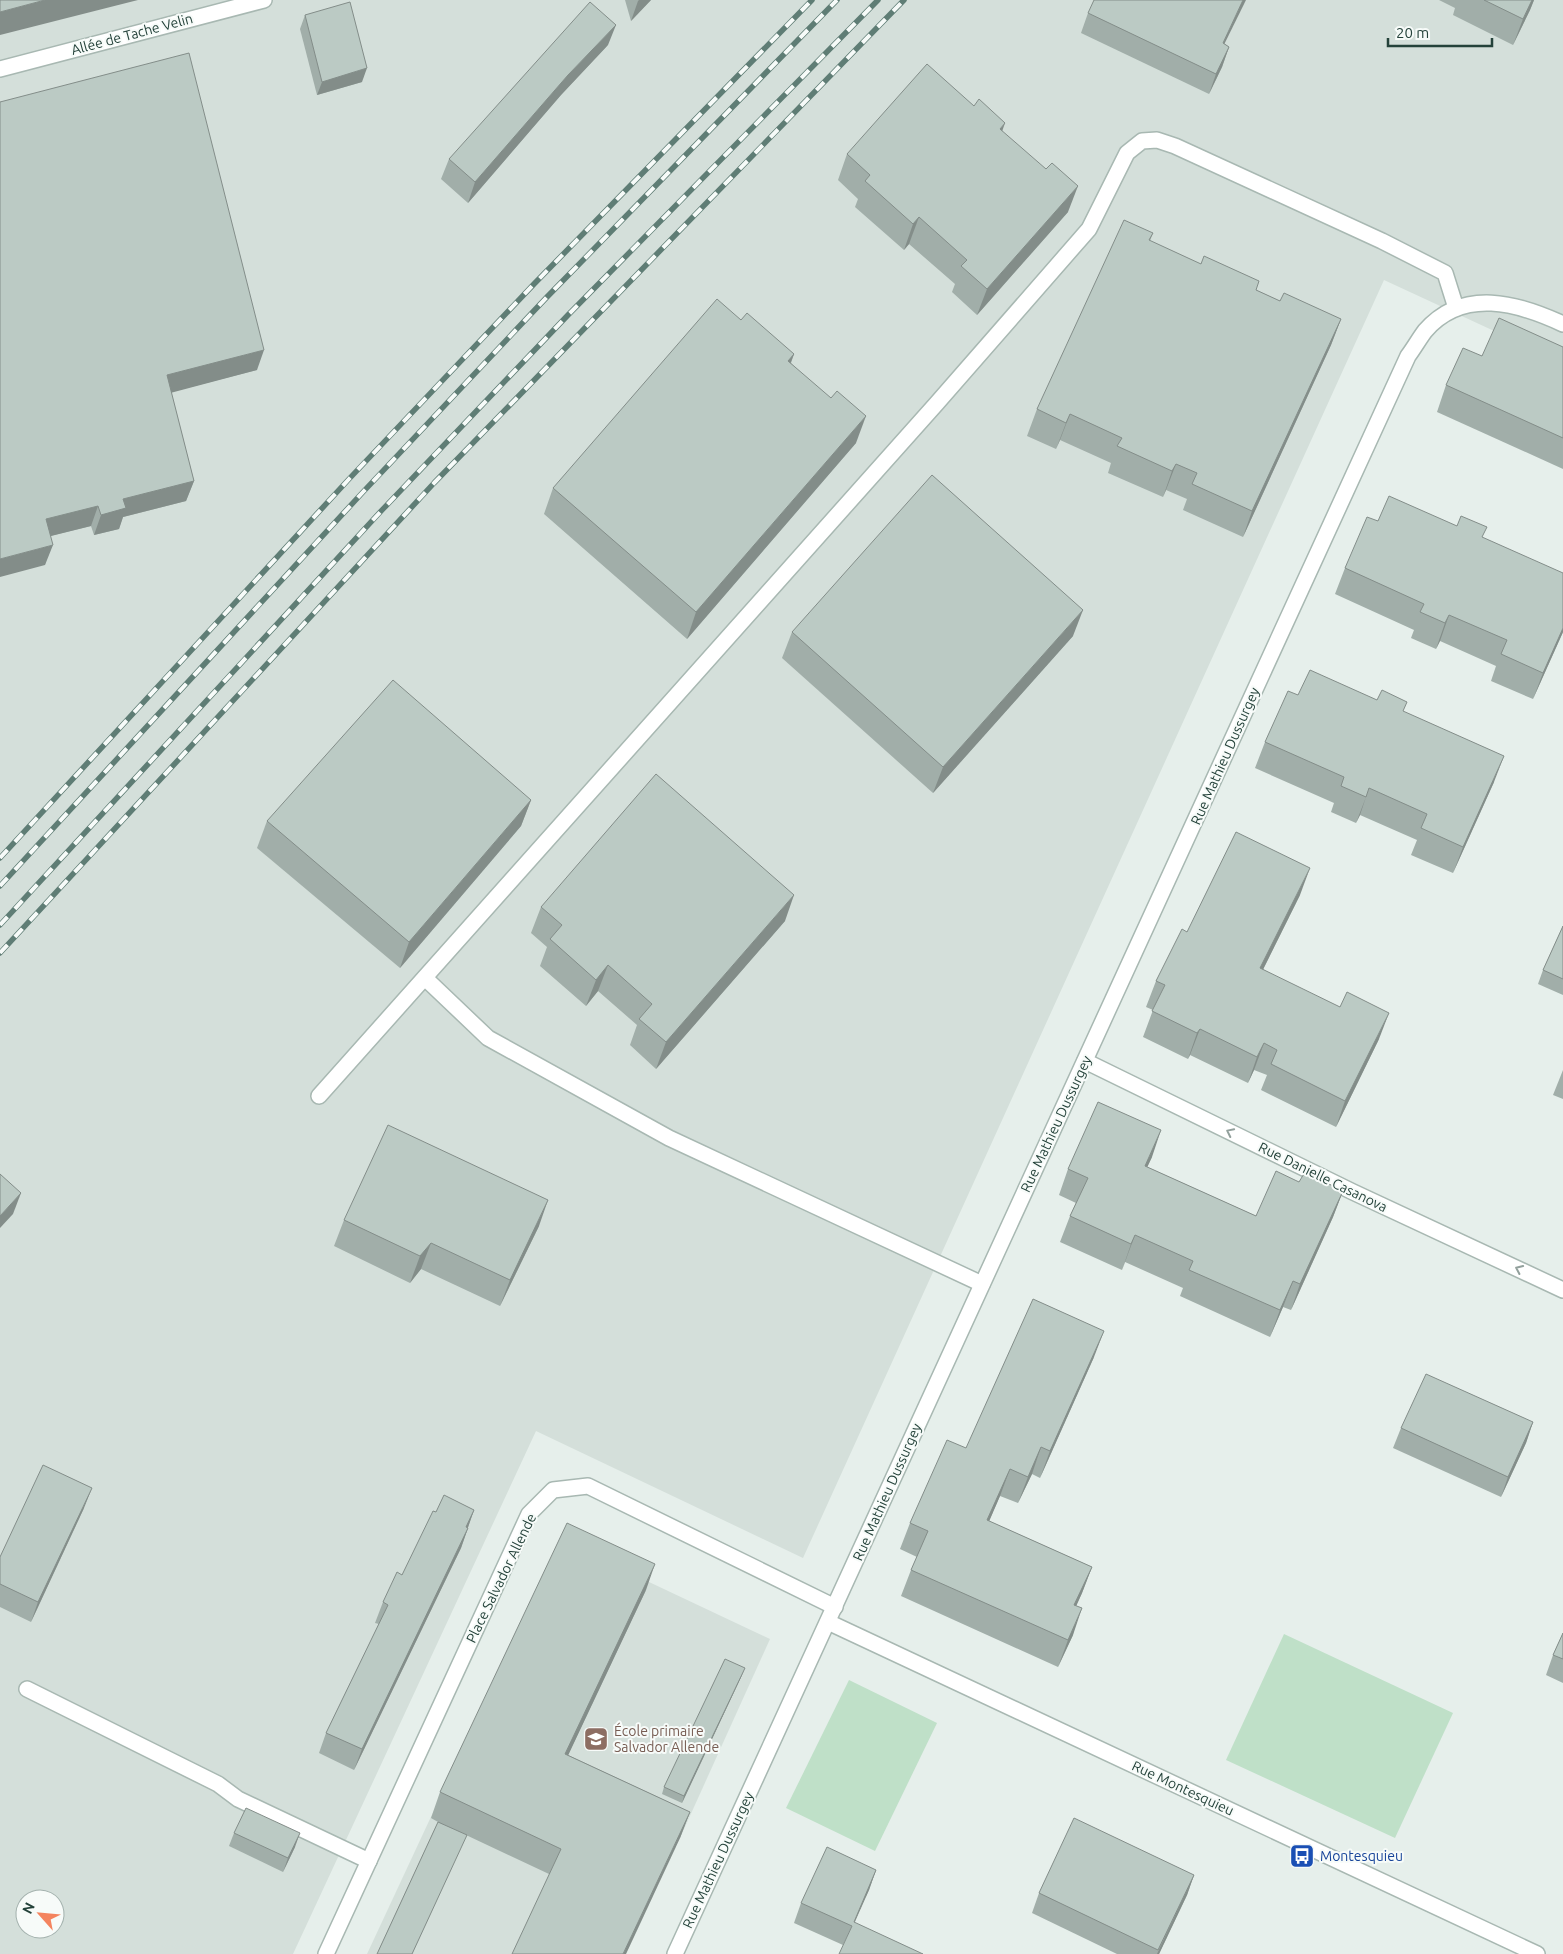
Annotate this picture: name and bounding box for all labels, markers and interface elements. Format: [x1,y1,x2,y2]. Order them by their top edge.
street label: Allée de Tache Velin [69,10,195,58]
scale bar [1388,15,1492,47]
text: 20 m [1396,24,1429,41]
street label: Rue Mathieu Dussurgey [1187,685,1263,827]
street label: Rue Mathieu Dussurgey [1017,1053,1095,1195]
one-way arrow [1226,1128,1235,1138]
street label: Rue Danielle Casanova [1256,1139,1390,1215]
one-way arrow [1515,1265,1524,1275]
street label: Rue Mathieu Dussurgey [849,1421,925,1563]
street label: Place Salvador Allende [463,1511,539,1645]
place label: École primaire Salvador Allende [614,1722,719,1755]
school or university icon: École primaire Salvador Allende [583,1726,609,1752]
street label: Rue Montesquieu [1130,1757,1236,1819]
street label: Rue Mathieu Dussurgey [679,1789,757,1931]
bus stop icon: Montesquieu [1289,1843,1315,1869]
place label: Montesquieu [1320,1848,1403,1864]
north arrow [15,1889,65,1939]
text: N [19,1900,38,1916]

